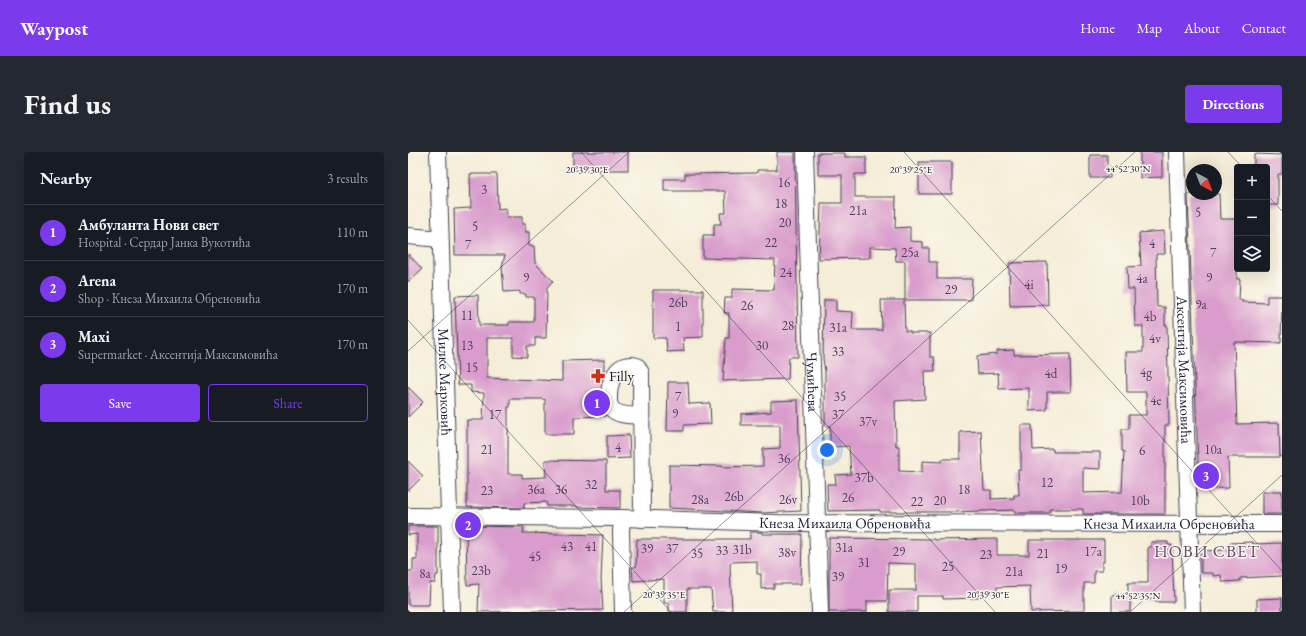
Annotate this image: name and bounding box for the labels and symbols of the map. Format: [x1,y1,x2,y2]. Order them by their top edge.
text: 44°52'30"N [1106,162,1151,175]
text: 20°39'30"E [566,163,609,176]
text: 20°39'25"E [890,163,933,176]
north arrow [1186,164,1222,200]
house number: 16 [778,174,790,191]
house number: 3 [481,181,487,198]
house number: 18 [775,195,787,212]
house number: 21a [849,202,868,219]
house number: 5 [1195,204,1201,221]
house number: 20 [779,214,791,231]
house number: 5 [472,218,478,235]
house number: 22 [765,234,778,251]
house number: 4 [1149,235,1156,252]
house number: 7 [465,236,472,253]
house number: 25a [901,244,920,261]
house number: 7 [1210,244,1217,261]
house number: 24 [780,264,793,281]
house number: 9 [523,269,530,286]
house number: 9 [1206,269,1213,286]
house number: 4a [1136,270,1149,287]
house number: 4i [1024,276,1034,293]
house number: 29 [945,281,958,298]
house number: 26b [668,294,688,311]
street label: Аксентија Максимовића [1173,295,1197,444]
house number: 9a [1195,296,1208,313]
house number: 26 [741,297,753,314]
house number: 11 [461,307,473,324]
house number: 4b [1144,308,1157,325]
house number: 28 [782,317,794,334]
house number: 1 [675,318,681,335]
house number: 31a [829,319,848,336]
street label: Милке Марковић [434,328,457,436]
house number: 4v [1149,330,1161,347]
house number: 13 [461,337,473,354]
house number: 30 [756,337,768,354]
house number: 33 [832,343,844,360]
street label: Чумићева [803,352,823,412]
house number: 15 [466,359,478,376]
house number: 4g [1140,364,1152,381]
house number: 4d [1045,365,1058,382]
place label: Filly [609,366,635,385]
pharmacy icon: Filly [590,368,606,384]
pin: 1 [584,388,610,418]
house number: 7 [675,388,682,405]
house number: 35 [834,388,846,405]
house number: 4e [1150,392,1162,409]
house number: 9 [672,405,679,422]
house number: 17 [489,406,502,423]
house number: 37 [832,406,845,423]
house number: 37v [859,413,877,430]
house number: 4 [615,439,622,456]
your location [817,440,837,460]
house number: 21 [481,441,493,458]
house number: 10a [1204,441,1223,458]
house number: 6 [1139,442,1145,459]
house number: 36 [778,450,790,467]
pin: 3 [1193,461,1219,491]
house number: 37b [854,469,874,486]
house number: 12 [1041,474,1054,491]
house number: 32 [585,476,598,493]
house number: 36a [527,481,546,498]
house number: 36 [555,481,567,498]
house number: 18 [958,481,970,498]
house number: 23 [481,482,493,499]
house number: 26b [724,488,744,505]
house number: 26 [842,489,854,506]
house number: 28a [691,491,710,508]
house number: 26v [779,491,797,508]
house number: 20 [934,492,946,509]
house number: 10b [1130,492,1150,509]
house number: 22 [911,493,924,510]
pin: 2 [455,510,481,540]
street label: Кнеза Михаила Обреновића [759,512,931,532]
street label: Кнеза Михаила Обреновића [1083,514,1255,533]
house number: 43 [561,538,573,555]
house number: 41 [585,538,597,555]
house number: 31a [835,539,854,556]
house number: 39 [641,540,654,557]
house number: 37 [666,540,679,557]
district label: НОВИ СВЕТ [1154,540,1260,562]
house number: 31b [732,541,752,558]
house number: 33 [716,542,728,559]
house number: 29 [893,543,906,560]
house number: 17a [1084,543,1103,560]
house number: 38v [778,544,796,561]
house number: 35 [691,545,703,562]
house number: 21 [1037,545,1049,562]
house number: 23 [980,546,992,563]
house number: 45 [529,548,541,565]
house number: 31 [858,554,870,571]
house number: 25 [942,558,954,575]
house number: 19 [1055,560,1068,577]
house number: 23b [471,562,491,579]
house number: 21a [1005,563,1024,580]
house number: 8a [419,565,432,582]
house number: 39 [832,568,845,585]
text: 20°39'35"E [643,588,686,601]
text: 20°39'30"E [967,588,1010,601]
text: 44°52'35"N [1116,589,1161,602]

